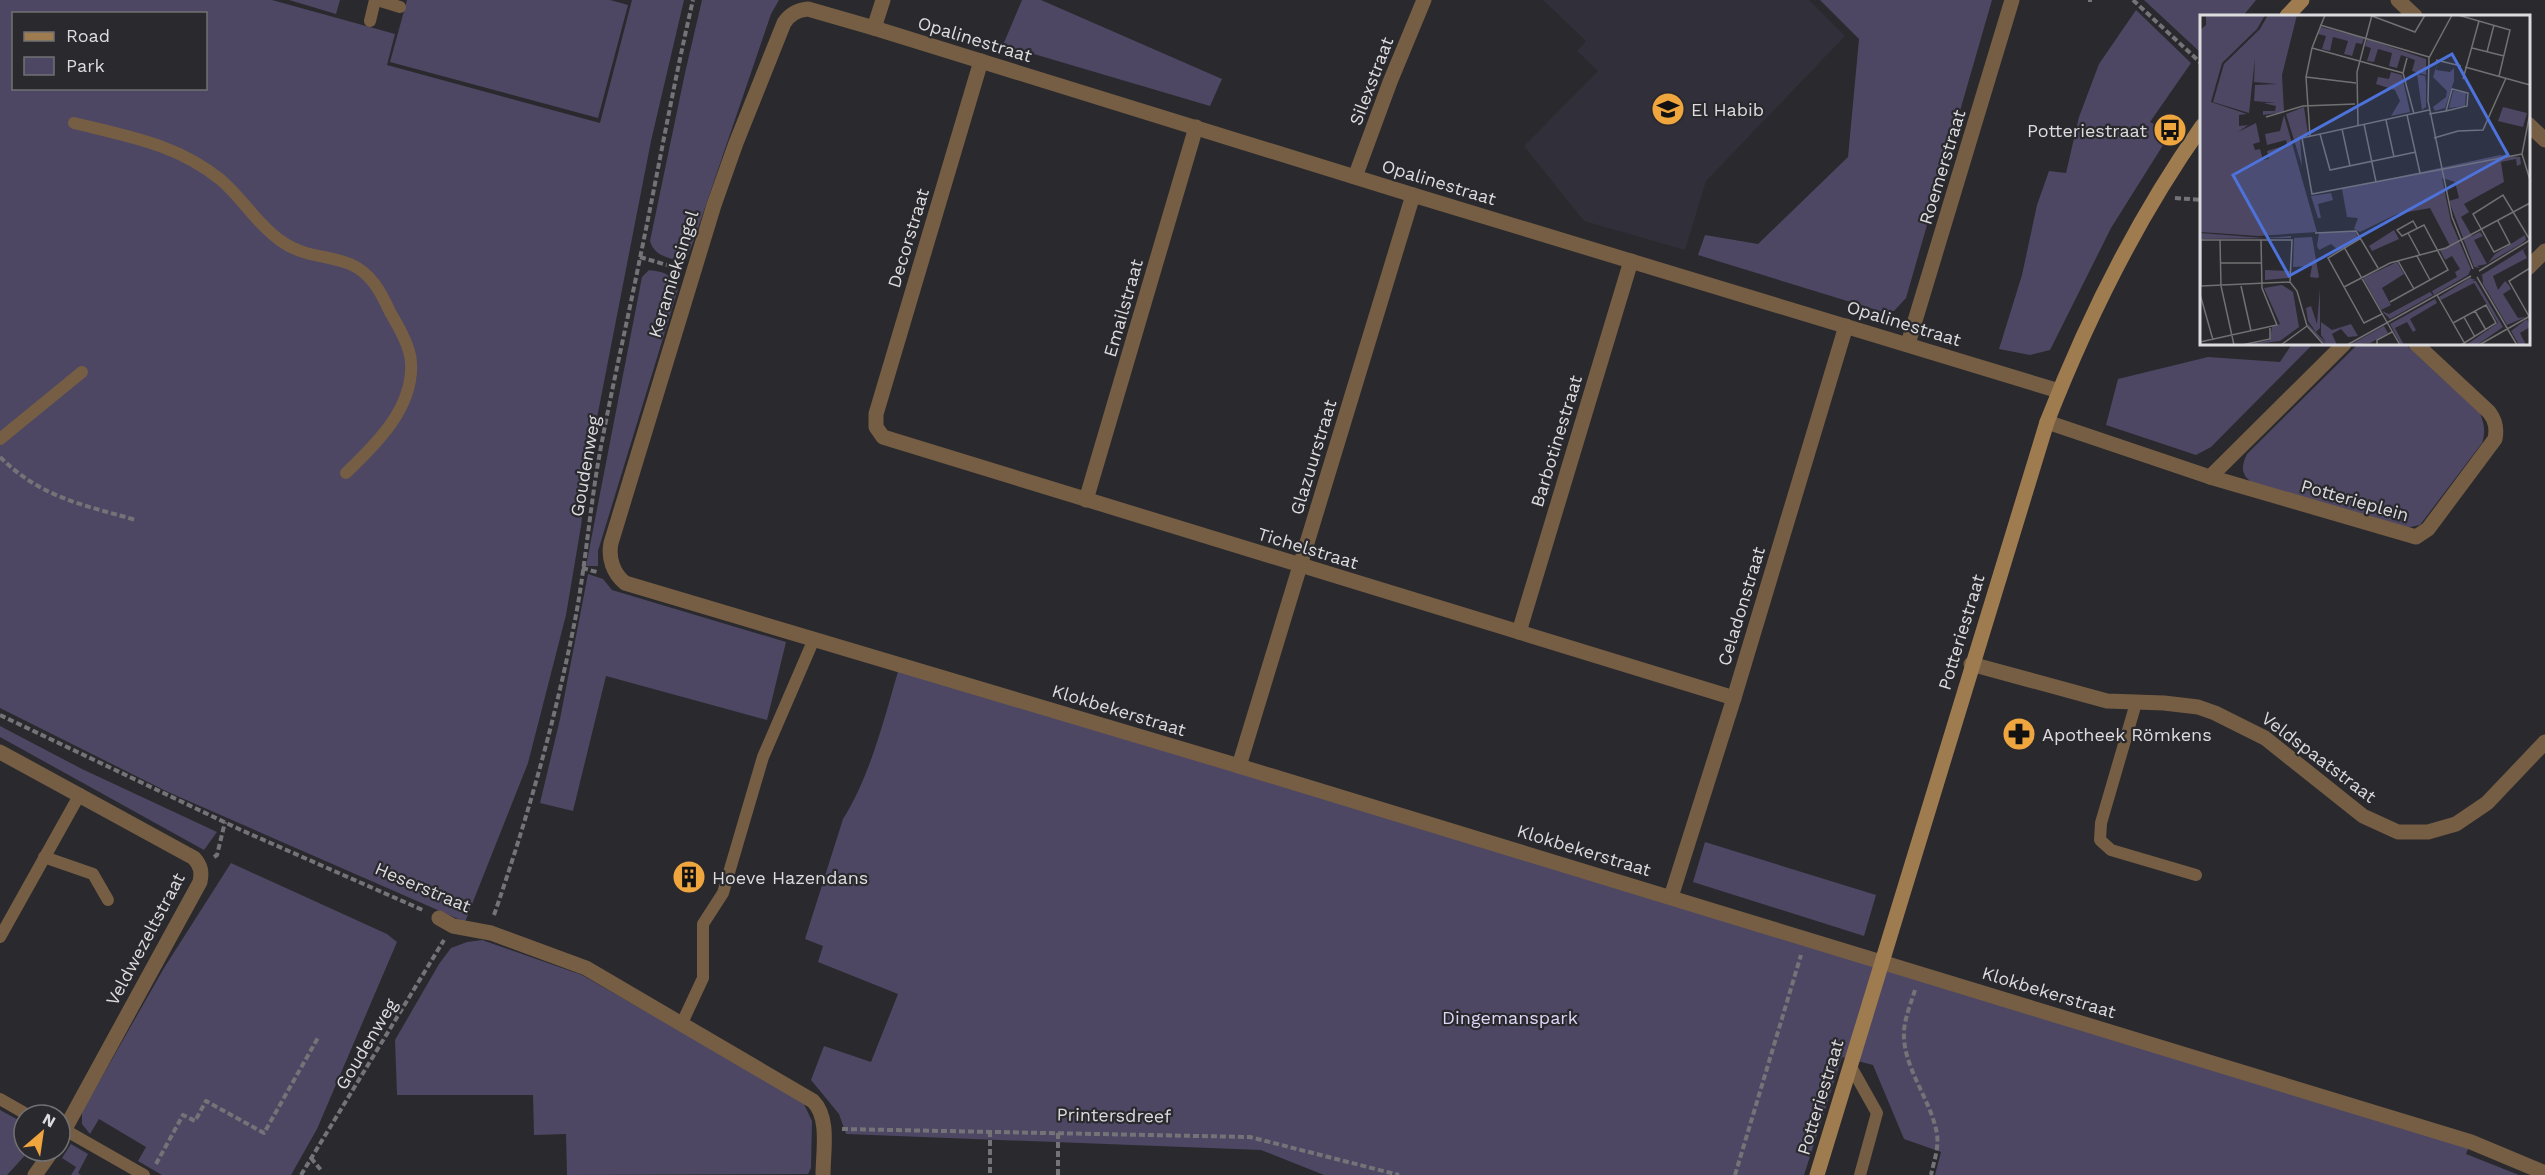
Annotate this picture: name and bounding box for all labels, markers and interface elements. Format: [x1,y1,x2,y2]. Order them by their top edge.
legend [12,12,207,90]
street label: Opalinestraat [915,12,1035,66]
inset map [2200,15,2530,345]
text: Road [66,25,110,46]
street label: Silexstraat [1345,33,1398,128]
text: Park [66,55,105,76]
school or university icon: El Habib [1650,91,1686,127]
place label: El Habib [1691,99,1764,120]
street label: Roemerstraat [1915,107,1970,227]
bus stop icon: Potteriestraat [2152,112,2188,148]
place label: Potteriestraat [2027,120,2147,141]
street label: Opalinestraat [1379,155,1499,209]
street label: Decorstraat [883,185,933,290]
street label: Keramieksingel [644,207,702,340]
street label: Emailstraat [1099,256,1147,359]
street label: Opalinestraat [1844,296,1964,350]
street label: Barbotinestraat [1526,372,1586,509]
street label: Glazuurstraat [1286,397,1341,517]
street label: Goudenweg [566,413,604,518]
street label: Potterieplein [2299,475,2411,525]
street label: Tichelstraat [1255,523,1361,573]
street label: Celadonstraat [1713,544,1769,668]
street label: Potteriestraat [1933,571,1989,692]
street label: Klokbekerstraat [1050,680,1189,740]
street label: Veldspaatstraat [2258,707,2381,807]
pharmacy icon: Apotheek Römkens [2001,716,2037,752]
place label: Apotheek Römkens [2042,724,2212,745]
street label: Klokbekerstraat [1515,820,1654,880]
street label: Heserstraat [372,857,474,917]
building icon: Hoeve Hazendans [671,859,707,895]
place label: Hoeve Hazendans [712,867,868,888]
street label: Veldwezeltstraat [101,869,189,1009]
street label: Klokbekerstraat [1980,962,2119,1022]
street label: Goudenweg [331,994,402,1093]
park label: Dingemanspark [1442,1007,1578,1028]
street label: Potteriestraat [1792,1036,1848,1157]
north arrow [12,1103,72,1163]
street label: Printersdreef [1057,1104,1171,1126]
text: N [39,1109,59,1132]

